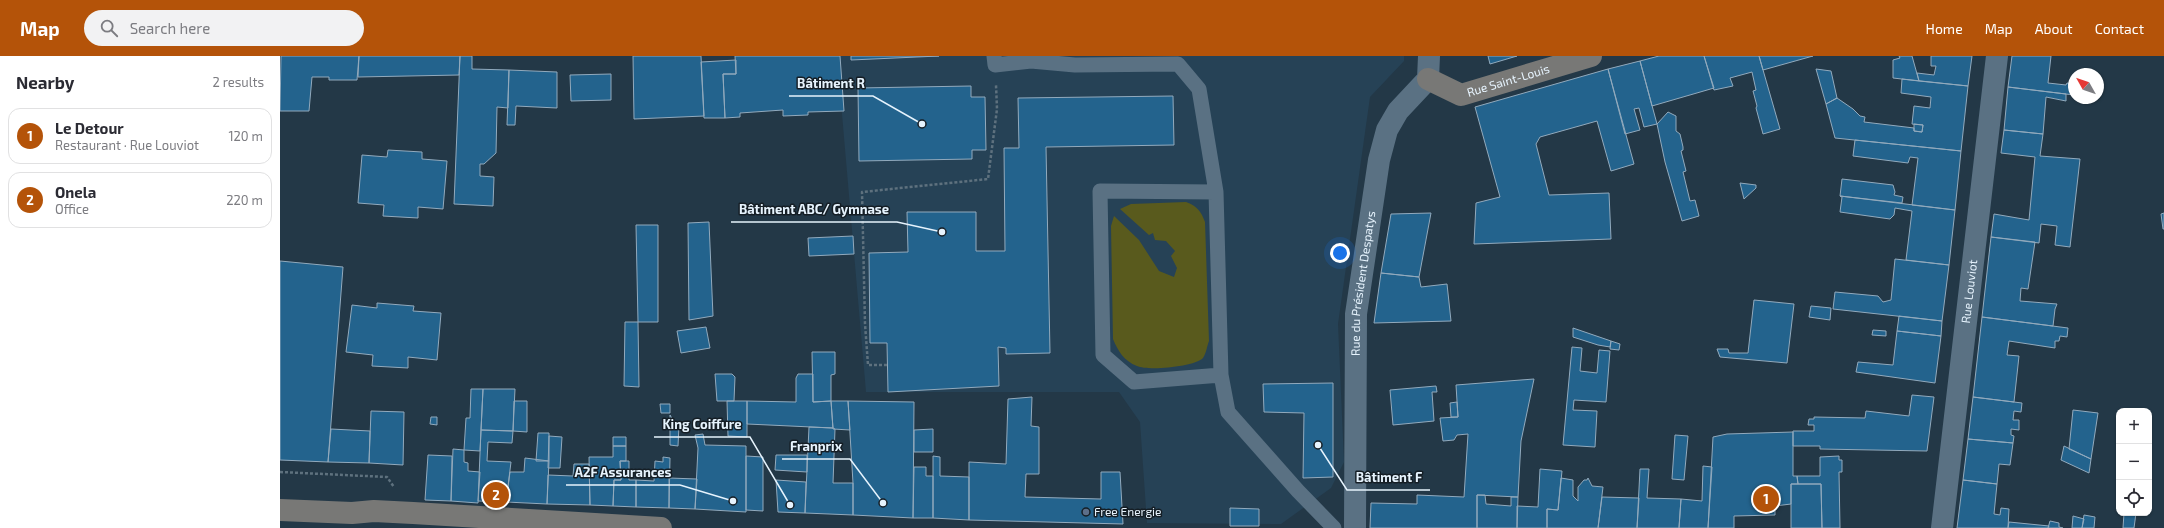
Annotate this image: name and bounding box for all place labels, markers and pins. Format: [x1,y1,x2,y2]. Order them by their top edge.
callout: Bâtiment R [789,71,873,96]
callout: Bâtiment ABC/ Gymnase [731,197,897,222]
callout: King Coiffure [654,412,750,437]
callout: Franprix [782,434,850,459]
callout: A2F Assurances [566,460,680,485]
callout: Bâtiment F [1347,465,1430,490]
pin: 2 [483,480,509,510]
pin: 1 [1753,484,1779,514]
place label: Free Energie [1094,504,1162,518]
marker: Free Energie [1081,507,1091,517]

